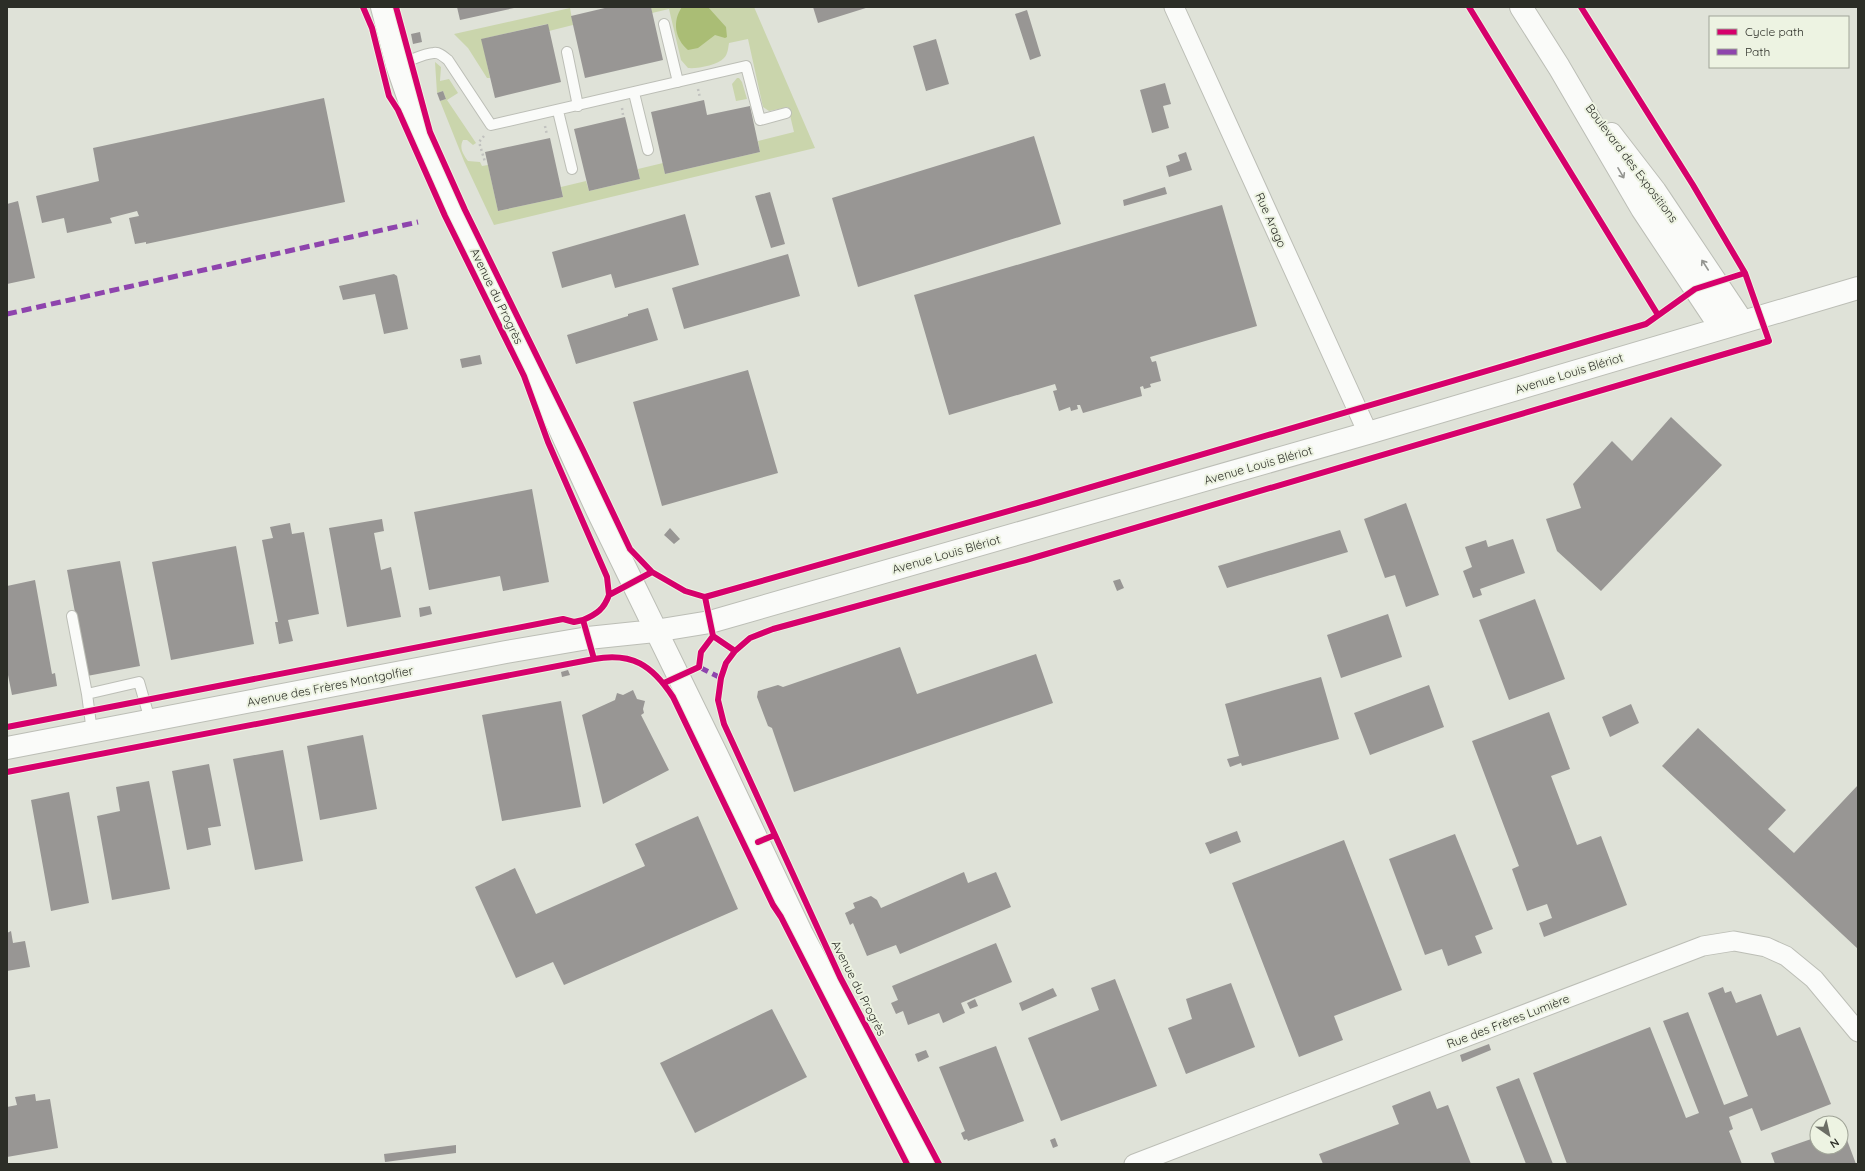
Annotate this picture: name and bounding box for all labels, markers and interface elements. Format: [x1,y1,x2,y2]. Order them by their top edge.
legend [1709,16,1849,68]
text: Cycle path [1745,24,1804,39]
text: Path [1745,44,1770,59]
street label: Boulevard des Expositions [1583,101,1682,226]
one-way arrow [1617,167,1625,179]
street label: Rue Arago [1252,190,1290,250]
street label: Avenue du Progrès [467,246,527,347]
one-way arrow [1701,260,1709,271]
street label: Avenue Louis Blériot [1513,349,1625,397]
street label: Avenue Louis Blériot [1202,442,1314,488]
street label: Avenue Louis Blériot [890,531,1002,577]
street label: Avenue des Frères Montgolfier [246,662,415,709]
street label: Avenue du Progrès [829,938,890,1038]
street label: Rue des Frères Lumière [1445,991,1572,1051]
north arrow [1809,1115,1849,1155]
text: N [1827,1135,1842,1151]

